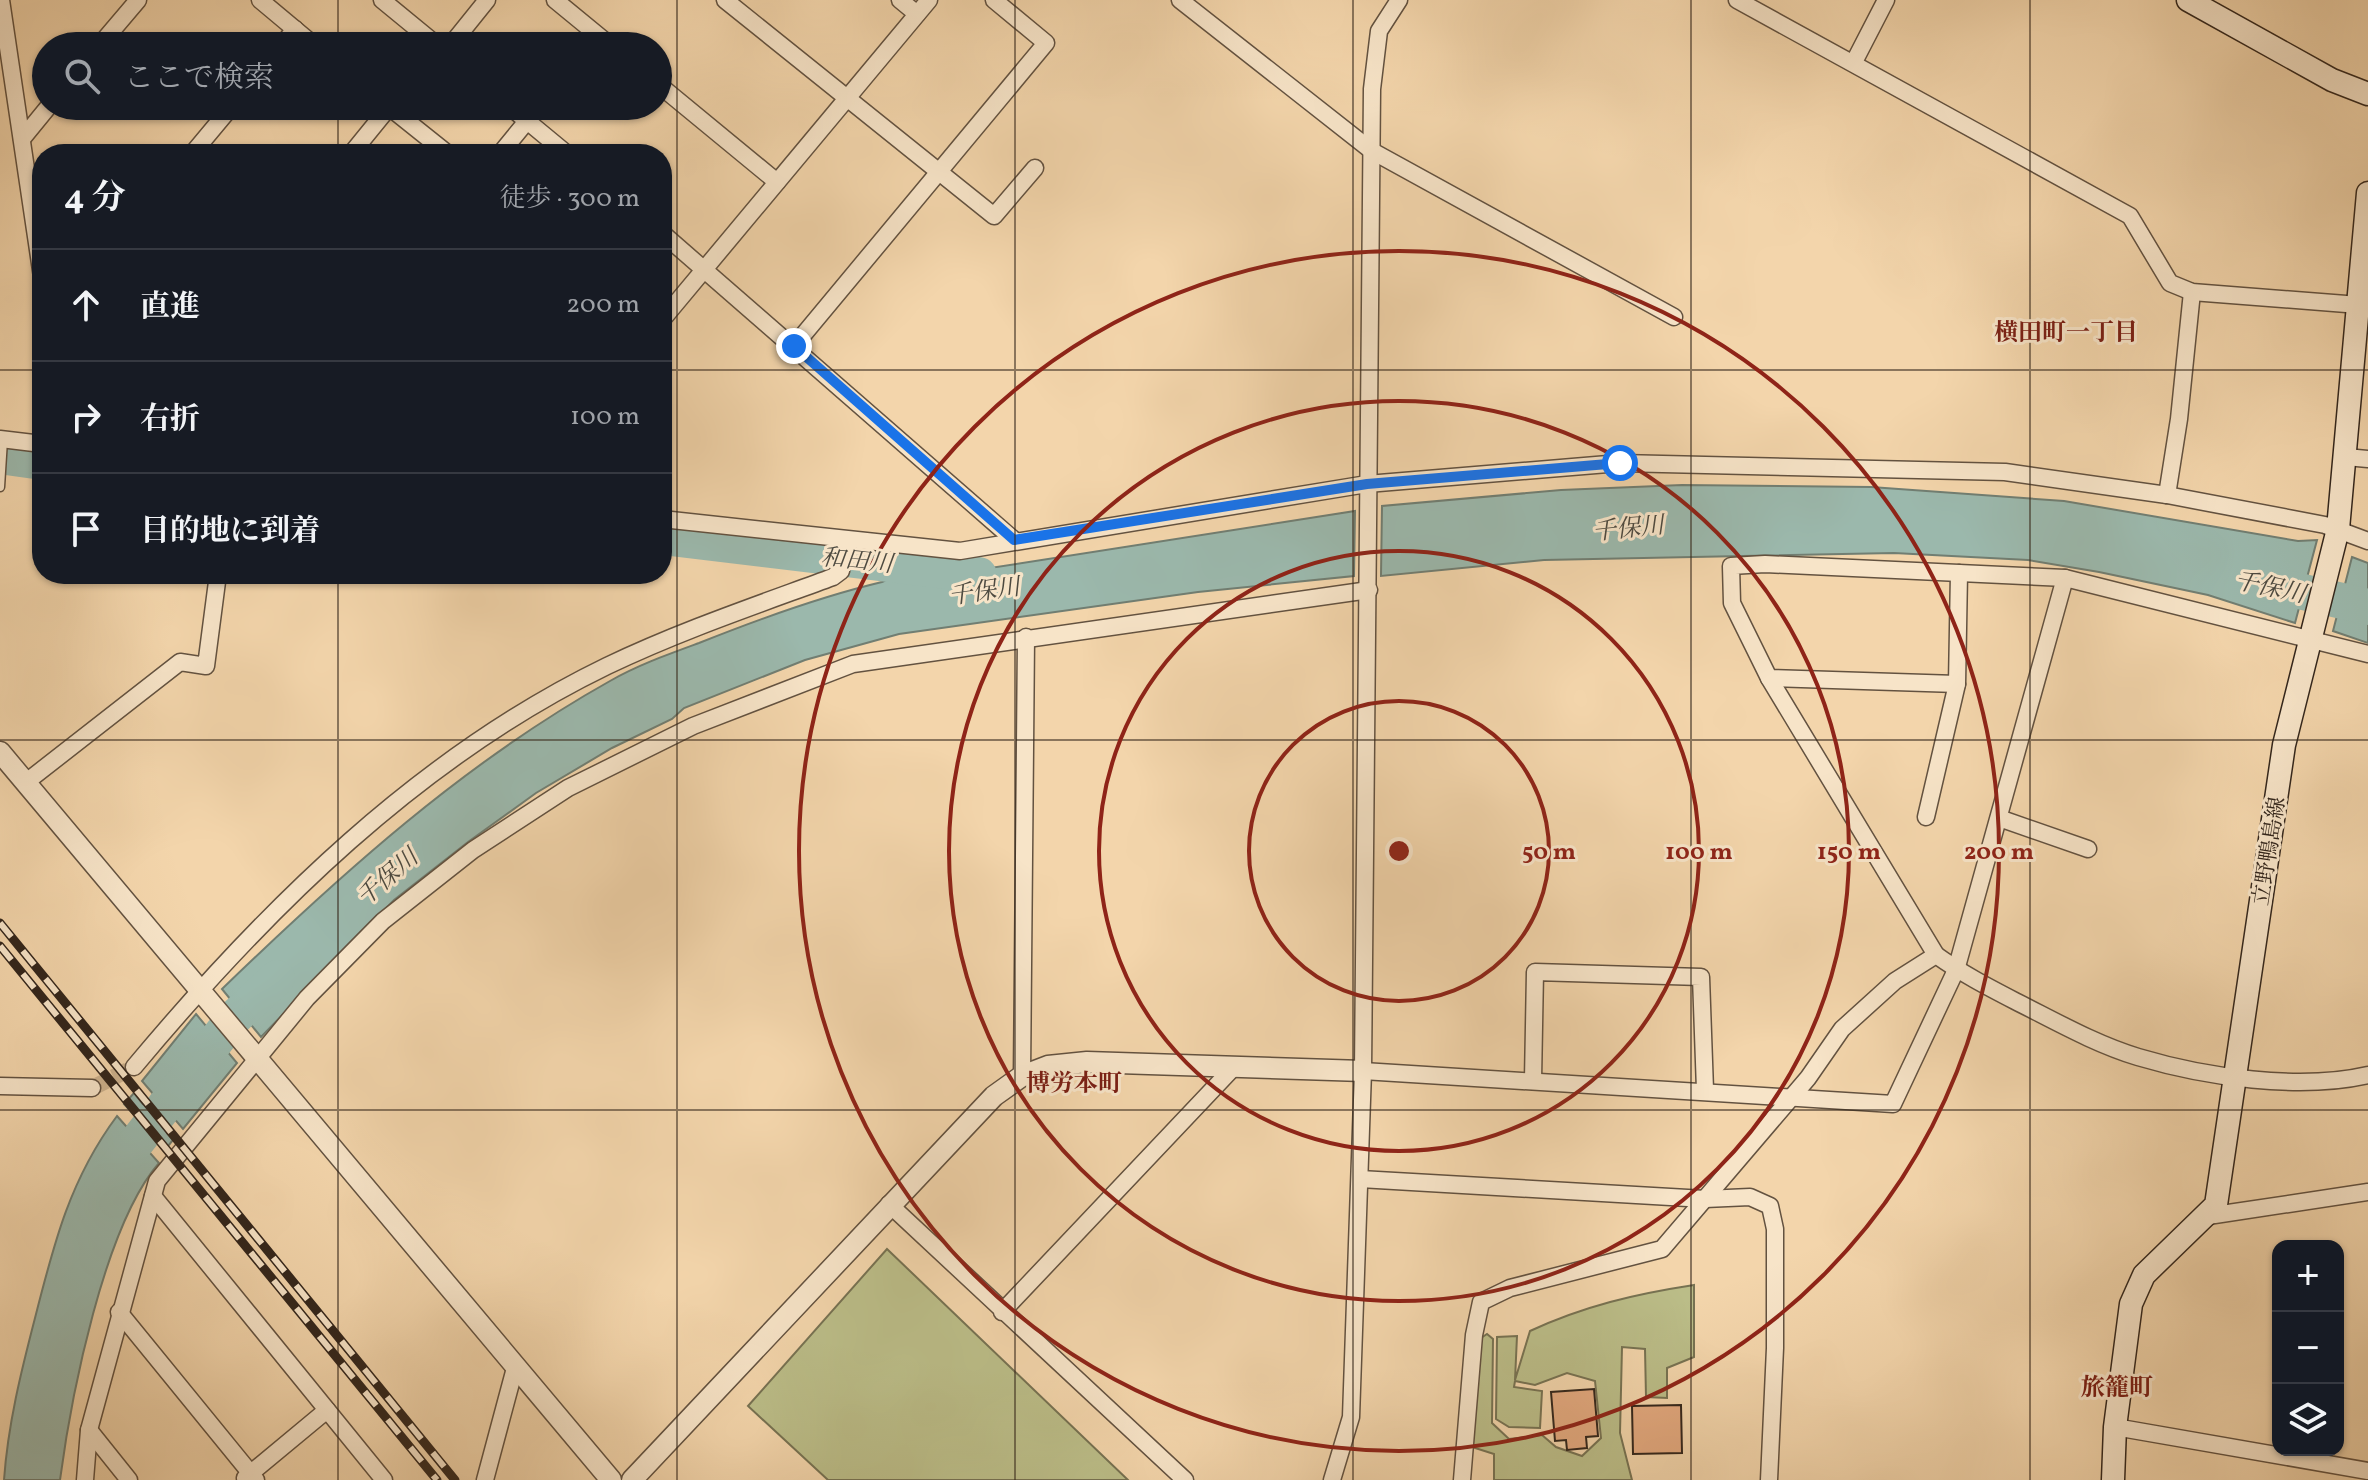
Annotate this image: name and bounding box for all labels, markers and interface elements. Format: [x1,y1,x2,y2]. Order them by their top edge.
search box [32,32,672,120]
icon: search [60,54,104,98]
text: ここで検索 [124,58,274,100]
text: 4 分 [64,176,125,223]
text: 徒歩 · 300 m [500,181,640,217]
icon: ahead [64,283,108,327]
text: 直進 [140,287,200,329]
text: 200 m [566,287,640,323]
district label: 横田町一丁目 [1994,317,2138,351]
route end [776,328,812,364]
icon: right [64,395,108,439]
text: 右折 [140,399,200,441]
text: 100 m [570,399,640,435]
route start [1602,445,1638,481]
icon: arrive [64,507,108,551]
water label: 千保川 [1591,509,1669,551]
text: 目的地に到着 [140,511,320,553]
water label: 和田川 [819,541,897,583]
water label: 千保川 [2231,565,2311,614]
water label: 千保川 [946,571,1025,615]
street label: 立野鴨島線 [2247,795,2294,908]
text: 50 m [1522,836,1576,870]
text: 100 m [1665,836,1733,870]
text: 150 m [1817,836,1881,870]
text: 200 m [1964,836,2034,870]
centre of rings [1385,837,1413,865]
water label: 千保川 [350,840,429,915]
district label: 博労本町 [1026,1068,1122,1102]
map controls [2272,1240,2344,1456]
button: + [2272,1240,2344,1312]
button: − [2272,1312,2344,1384]
district label: 旅籠町 [2081,1372,2153,1406]
button: layers [2272,1384,2344,1456]

